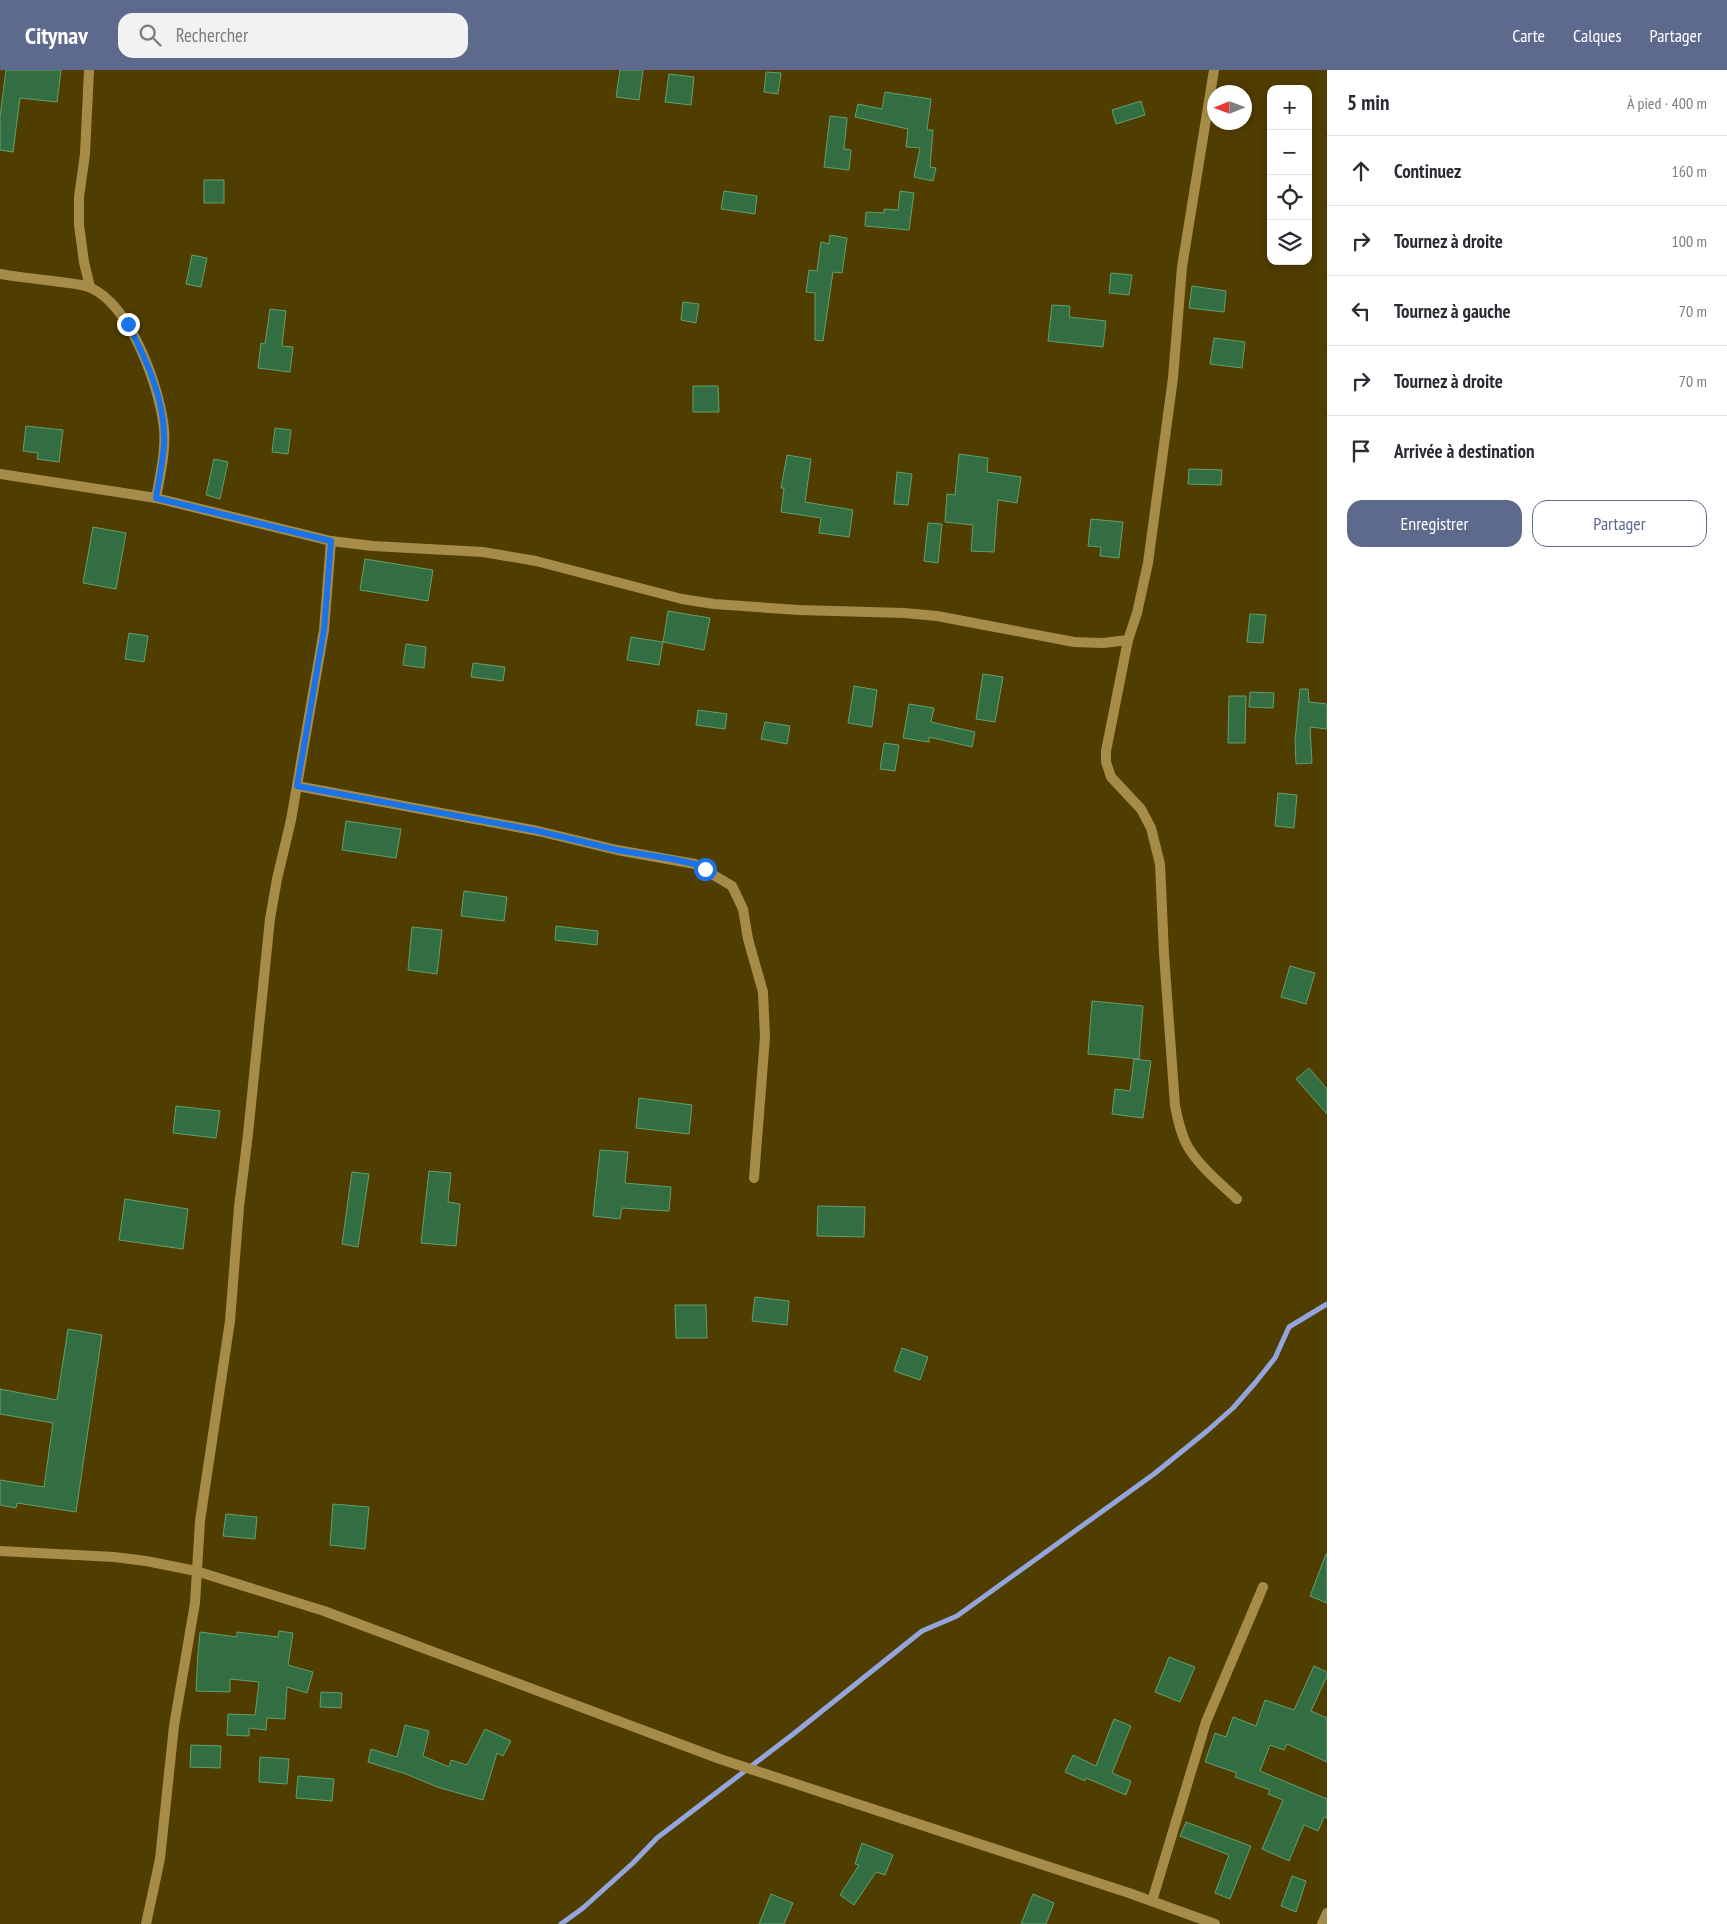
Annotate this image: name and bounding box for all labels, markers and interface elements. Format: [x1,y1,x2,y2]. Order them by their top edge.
search box [118,13,468,58]
text: Citynav [25,20,88,51]
icon: search [136,21,164,49]
text: Rechercher [176,23,248,47]
text: Carte [1512,24,1545,47]
text: Calques [1573,24,1622,47]
text: Partager [1650,24,1702,47]
north arrow [1207,85,1252,130]
map controls [1267,85,1312,265]
button: + [1267,85,1312,130]
text: 5 min [1347,89,1389,116]
text: À pied · 400 m [1627,93,1707,113]
button: − [1267,130,1312,175]
icon: ahead [1347,157,1375,185]
text: Continuez [1394,159,1461,183]
text: 160 m [1672,161,1707,181]
button: locate [1267,175,1312,220]
button: layers [1267,220,1312,265]
icon: right [1347,227,1375,255]
text: Tournez à droite [1394,229,1503,253]
text: 100 m [1672,231,1707,251]
icon: left [1347,297,1375,325]
text: Tournez à gauche [1394,299,1511,323]
text: 70 m [1679,301,1707,321]
route end [117,313,140,336]
icon: right [1347,367,1375,395]
text: Tournez à droite [1394,369,1503,393]
text: 70 m [1679,371,1707,391]
icon: arrive [1347,437,1375,465]
text: Arrivée à destination [1394,439,1535,463]
button: Enregistrer [1347,500,1522,547]
button: Partager [1532,500,1707,547]
route start [694,858,717,881]

